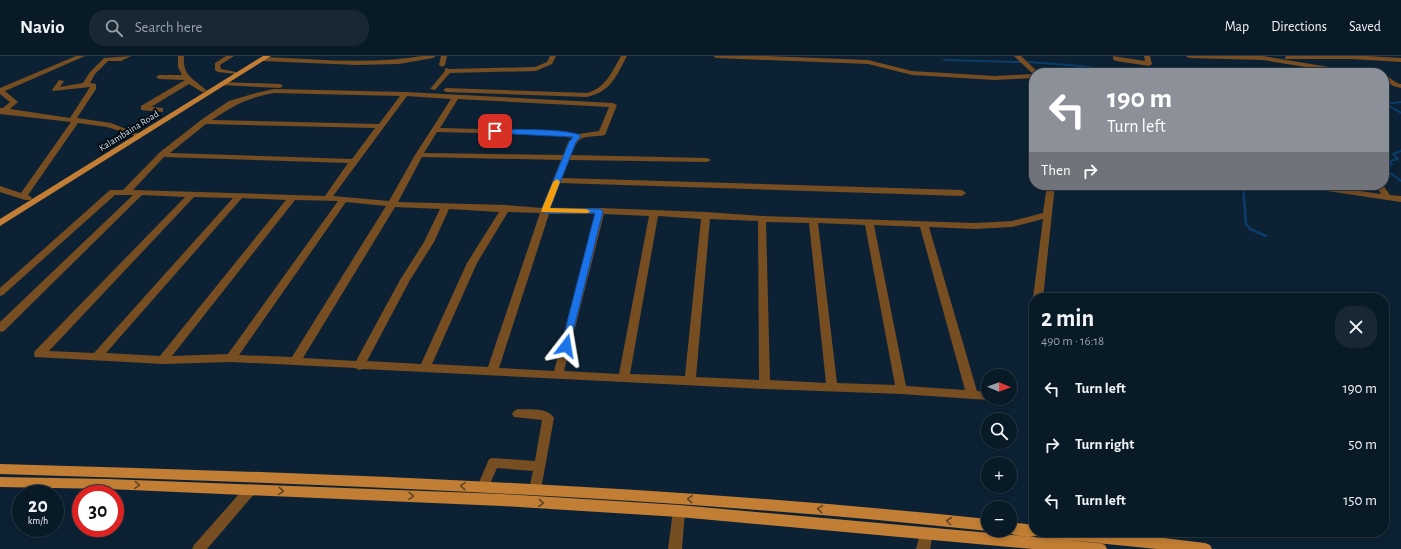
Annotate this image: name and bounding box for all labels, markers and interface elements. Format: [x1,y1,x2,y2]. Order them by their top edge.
search box [89,10,369,46]
icon: search [103,17,125,39]
text: Navio [20,18,65,37]
text: Search here [135,20,203,35]
text: Map [1225,20,1249,34]
text: Directions [1271,20,1327,34]
text: Saved [1349,20,1381,34]
icon: left [1041,84,1093,136]
text: 190 m [1107,85,1172,113]
street label: Kalambaina Road [97,109,161,153]
pin [478,114,512,148]
text: Turn left [1107,118,1166,136]
icon: arrive [484,120,506,142]
icon: right [1079,160,1101,182]
text: Then [1041,163,1071,178]
button: close [1335,306,1377,348]
text: 2 min [1041,307,1094,331]
position arrow [545,325,587,367]
text: 490 m · 16:18 [1041,335,1104,348]
north arrow [981,369,1017,405]
map controls [981,369,1017,537]
icon: left [1041,378,1063,400]
text: Turn left [1075,381,1126,396]
text: 190 m [1342,381,1377,396]
button: search [981,413,1017,449]
icon: right [1041,434,1063,456]
text: Turn right [1075,437,1134,452]
text: 50 m [1348,437,1377,452]
button: + [981,457,1017,493]
one-way arrow [134,481,140,490]
one-way arrow [460,481,466,490]
speed limit sign: 30 [72,485,124,537]
one-way arrow [278,486,284,495]
icon: left [1041,490,1063,512]
one-way arrow [408,492,414,501]
text: Turn left [1075,493,1126,508]
text: 150 m [1343,493,1377,508]
one-way arrow [687,494,693,503]
text: 20 [28,496,48,516]
one-way arrow [538,498,544,507]
button: − [981,501,1017,537]
one-way arrow [817,505,823,514]
text: km/h [28,516,48,526]
one-way arrow [946,517,952,526]

